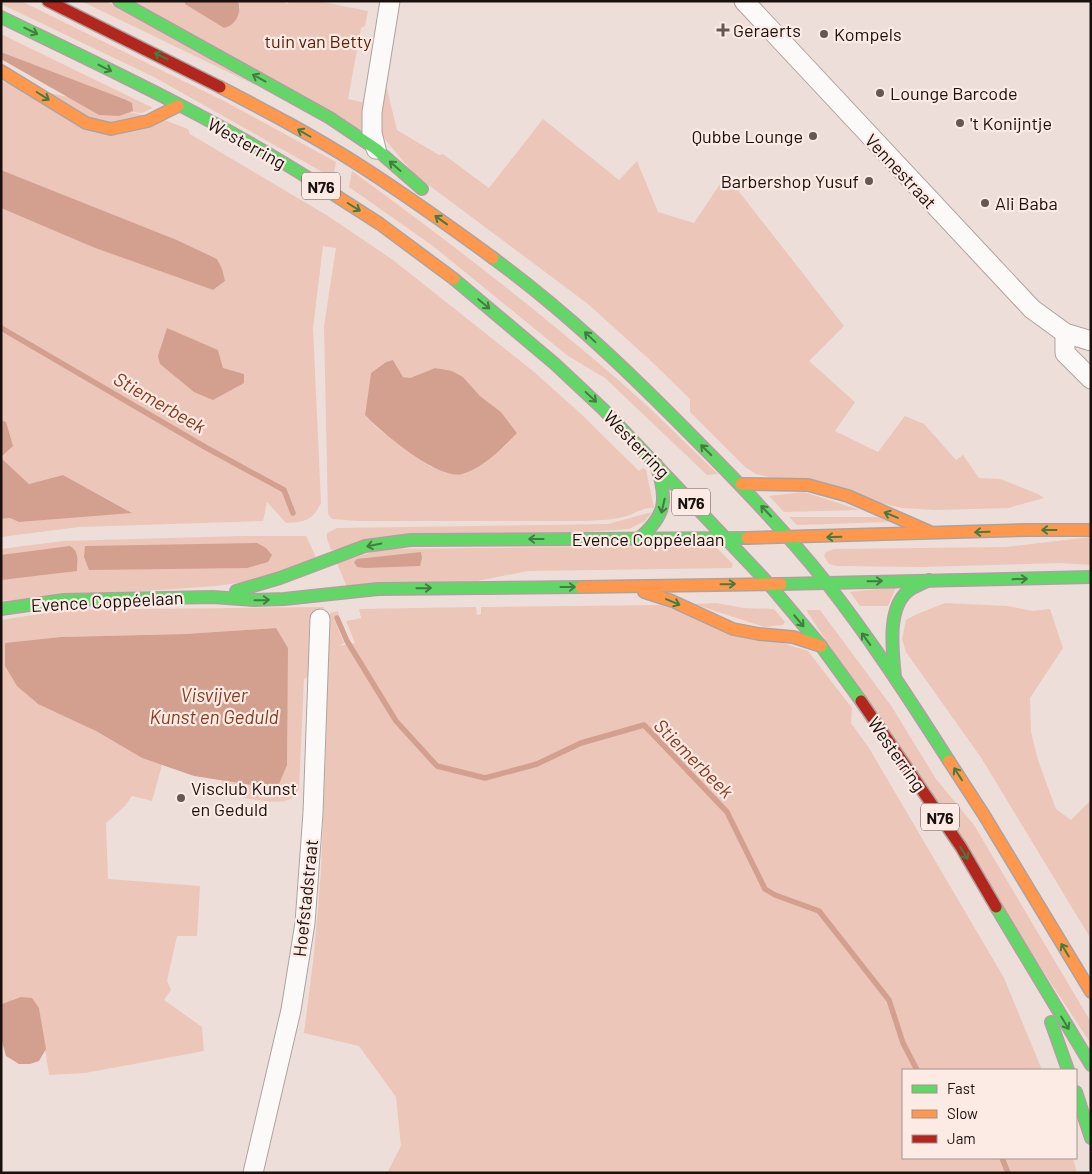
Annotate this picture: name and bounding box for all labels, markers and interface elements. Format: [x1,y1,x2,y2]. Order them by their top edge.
place label: Geraerts [733,19,801,41]
place label: Kompels [834,23,902,45]
marker: Geraerts [717,24,729,36]
one-way arrow [24,26,39,36]
marker: Kompels [818,28,830,40]
park label: tuin van Betty [264,30,372,52]
one-way arrow [154,51,169,60]
one-way arrow [97,64,112,73]
one-way arrow [252,73,267,83]
place label: Lounge Barcode [890,82,1018,104]
marker: Lounge Barcode [874,87,886,99]
one-way arrow [36,92,50,102]
place label: 't Konijntje [970,112,1052,134]
street label: Westerring [204,113,290,173]
marker: 't Konijntje [954,117,966,129]
place label: Qubbe Lounge [692,125,803,147]
one-way arrow [298,127,312,137]
street label: Vennestraat [861,129,941,213]
marker: Qubbe Lounge [807,130,819,142]
one-way arrow [389,160,402,172]
place label: Barbershop Yusuf [721,170,859,192]
road number: N76 [302,172,340,200]
marker: Barbershop Yusuf [863,175,875,187]
place label: Ali Baba [995,192,1058,214]
marker: Ali Baba [979,197,991,209]
one-way arrow [346,203,360,213]
one-way arrow [434,215,448,225]
one-way arrow [478,298,491,309]
one-way arrow [583,331,596,343]
water label: Stiemerbeek [110,366,211,438]
one-way arrow [584,391,597,403]
street label: Westerring [599,405,675,483]
one-way arrow [700,443,712,456]
road number: N76 [672,488,710,516]
one-way arrow [658,497,667,513]
one-way arrow [760,505,772,517]
one-way arrow [884,509,899,519]
one-way arrow [1041,525,1058,535]
one-way arrow [975,527,991,537]
street label: Evence Coppéelaan [572,528,724,550]
one-way arrow [826,532,842,542]
one-way arrow [528,534,544,544]
one-way arrow [367,540,383,550]
one-way arrow [1012,574,1028,584]
one-way arrow [866,576,882,586]
one-way arrow [720,579,736,589]
one-way arrow [560,582,576,592]
one-way arrow [416,583,432,593]
street label: Evence Coppéelaan [30,586,184,616]
one-way arrow [254,595,270,605]
one-way arrow [665,598,680,608]
one-way arrow [793,614,804,627]
one-way arrow [861,633,872,646]
water label: Visvijver Kunst en Geduld [149,683,279,728]
street label: Westerring [863,713,931,795]
water label: Stiemerbeek [650,714,739,803]
one-way arrow [952,767,963,781]
place label: Visclub Kunst en Geduld [191,777,297,820]
marker: Visclub Kunst en Geduld [175,792,187,804]
road number: N76 [921,804,959,830]
street label: Hoefstadstraat [288,838,322,958]
one-way arrow [960,845,970,859]
one-way arrow [1060,944,1070,958]
one-way arrow [1061,1015,1071,1029]
legend [902,1069,1077,1159]
text: Fast [947,1079,975,1097]
text: Slow [947,1104,978,1122]
text: Jam [947,1129,976,1147]

